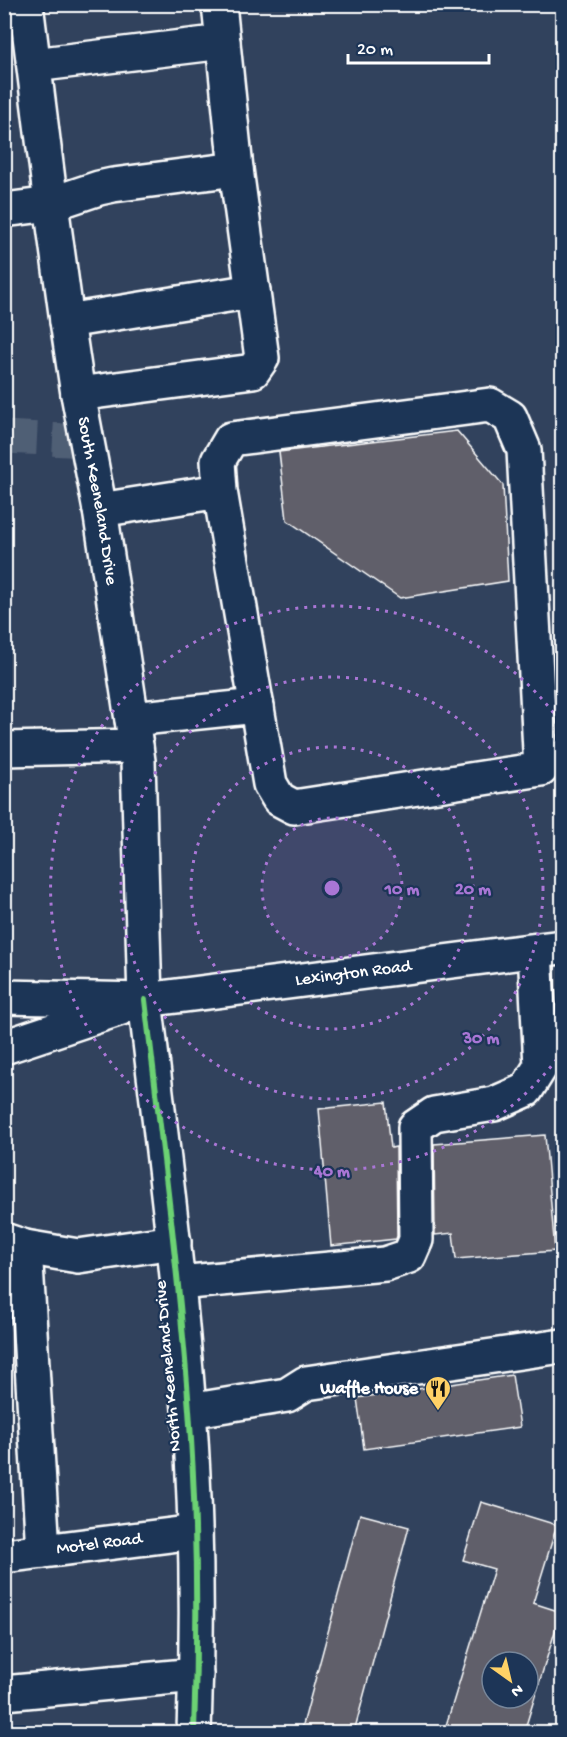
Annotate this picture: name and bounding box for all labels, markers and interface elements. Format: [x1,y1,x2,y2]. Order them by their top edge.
scale bar [348,27,489,65]
text: 20 m [357,40,393,61]
street label: South Keeneland Drive [72,415,122,587]
centre of rings [322,878,342,898]
text: 10 m [384,880,419,901]
text: 20 m [455,880,491,901]
street label: Lexington Road [294,956,414,991]
text: 30 m [462,1029,500,1050]
text: 40 m [313,1162,350,1183]
street label: North Keeneland Drive [151,1279,187,1452]
restaurant icon: Waffle House [423,1374,453,1412]
place label: Waffle House [319,1379,419,1400]
street label: Motel Road [55,1528,145,1560]
north arrow [480,1650,540,1710]
text: N [506,1679,526,1701]

